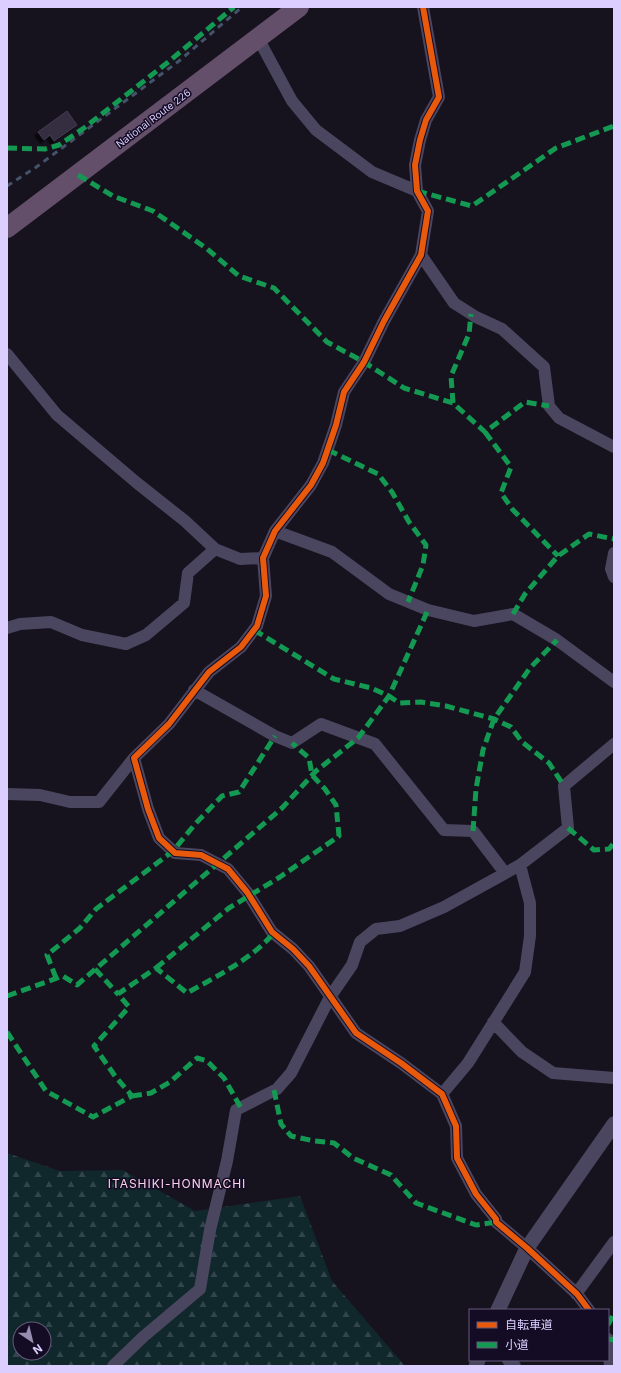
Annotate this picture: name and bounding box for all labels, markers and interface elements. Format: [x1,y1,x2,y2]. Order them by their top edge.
street label: National Route 226 [113,86,193,150]
district label: ITASHIKI-HONMACHI [108,1176,246,1191]
legend [469,1309,609,1361]
text: 自転車道 [505,1317,553,1332]
north arrow [12,1321,52,1361]
text: 小道 [505,1337,529,1352]
text: N [30,1341,45,1357]

